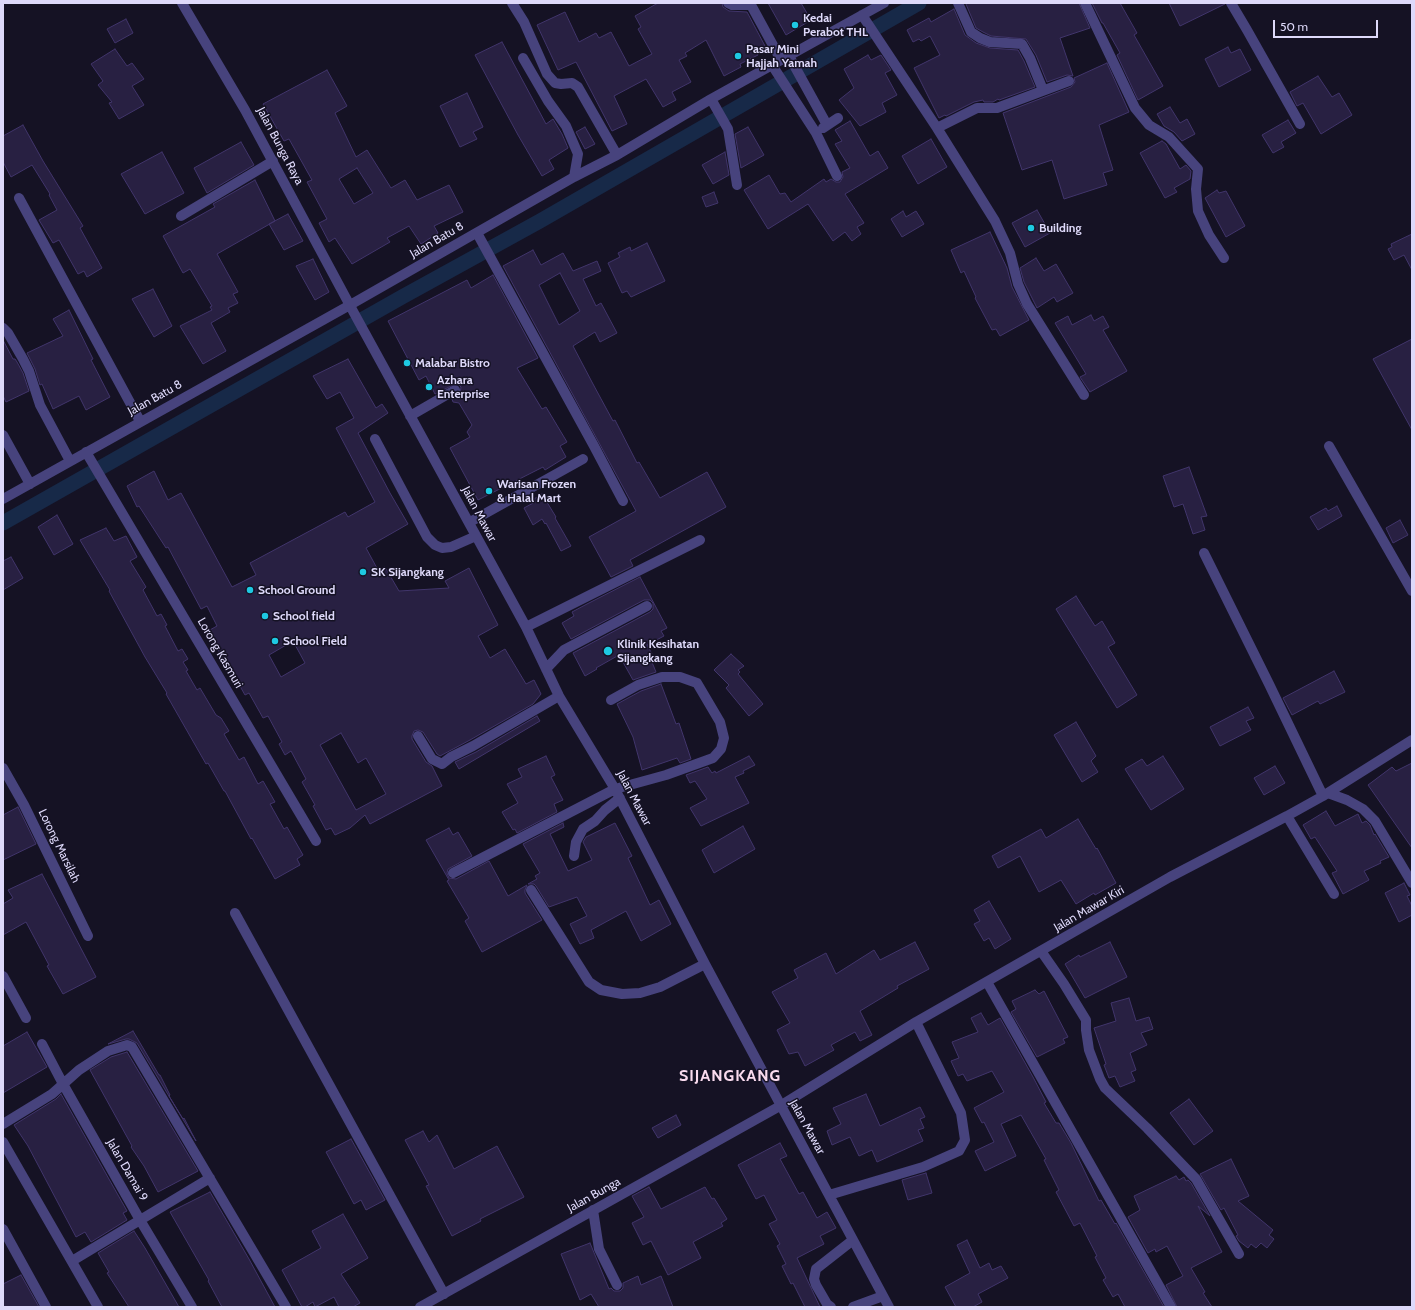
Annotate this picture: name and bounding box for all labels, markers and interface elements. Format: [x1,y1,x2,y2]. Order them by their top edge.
place label: Kedai Perabot THL [803,11,868,39]
scale bar [1275,12,1380,38]
text: 50 m [1280,19,1308,34]
marker: Kedai Perabot THL [790,20,800,30]
place label: Pasar Mini Hajjah Yamah [746,42,817,70]
marker: Pasar Mini Hajjah Yamah [733,51,743,61]
street label: Jalan Bunga Raya [254,105,306,187]
street label: Jalan Batu 8 [408,219,466,261]
place label: Building [1039,221,1081,235]
marker: Building [1026,223,1036,233]
place label: Malabar Bistro [415,356,490,370]
marker: Malabar Bistro [402,358,412,368]
place label: Azhara Enterprise [437,373,490,401]
street label: Jalan Batu 8 [125,377,185,419]
marker: Azhara Enterprise [424,382,434,392]
place label: Warisan Frozen & Halal Mart [497,477,576,505]
street label: Jalan Mawar [459,484,499,544]
marker: Warisan Frozen & Halal Mart [484,486,494,496]
place label: SK Sijangkang [371,565,444,579]
marker: SK Sijangkang [358,567,368,577]
place label: School Ground [258,583,335,597]
marker: School Ground [245,585,255,595]
place label: School field [273,609,335,623]
marker: School field [260,611,270,621]
street label: Lorong Kasmuri [194,615,246,691]
place label: School Field [283,634,347,648]
marker: School Field [270,636,280,646]
place label: Klinik Kesihatan Sijangkang [617,637,699,665]
marker: Klinik Kesihatan Sijangkang [602,645,614,657]
street label: Jalan Mawar [614,768,654,828]
street label: Lorong Marsilah [35,807,83,885]
street label: Jalan Mawar Kiri [1051,883,1127,935]
district label: SIJANGKANG [679,1066,781,1086]
street label: Jalan Mawar [786,1097,828,1157]
street label: Jalan Damai 9 [103,1136,151,1204]
street label: Jalan Bunga [565,1175,623,1215]

